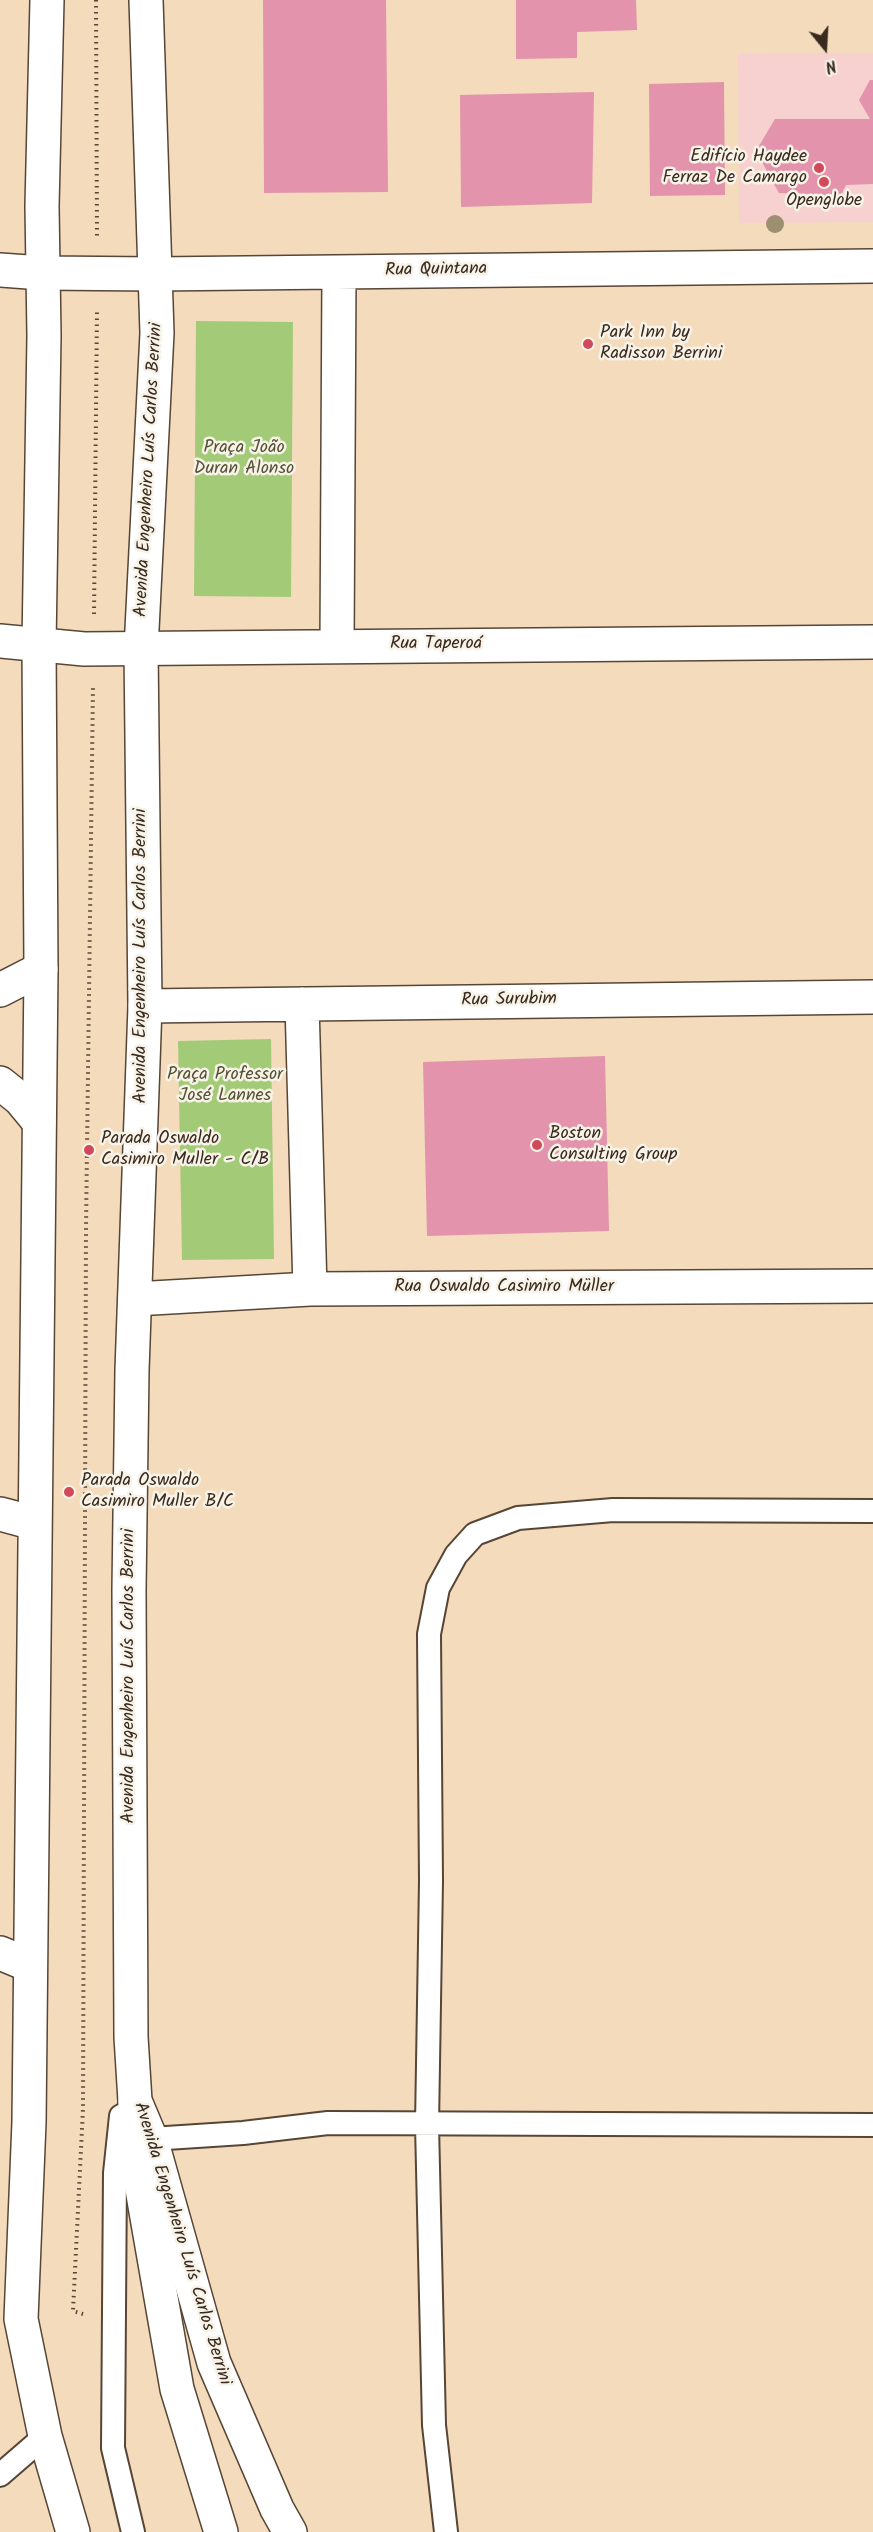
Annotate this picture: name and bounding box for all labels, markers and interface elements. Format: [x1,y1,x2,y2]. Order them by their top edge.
north arrow [795,18,855,78]
text: N [822,52,839,79]
place label: Edifício Haydee Ferraz De Camargo [662,147,807,190]
marker: Edifício Haydee Ferraz De Camargo [812,161,826,175]
marker: Openglobe [817,175,831,189]
place label: Openglobe [786,191,862,213]
street label: Rua Quintana [385,259,487,283]
street label: Avenida Engenheiro Luís Carlos Berrini [131,322,169,618]
place label: Park Inn by Radisson Berrini [600,323,722,366]
marker: Park Inn by Radisson Berrini [581,337,595,351]
park label: Praça João Duran Alonso [194,438,294,480]
street label: Rua Taperoá [390,634,482,656]
street label: Avenida Engenheiro Luís Carlos Berrini [131,809,153,1103]
street label: Rua Surubim [461,989,557,1013]
park label: Praça Professor José Lannes [167,1065,283,1108]
place label: Boston Consulting Group [549,1124,677,1166]
place label: Parada Oswaldo Casimiro Muller - C/B [101,1129,269,1172]
marker: Boston Consulting Group [530,1138,544,1152]
marker: Parada Oswaldo Casimiro Muller - C/B [82,1143,96,1157]
street label: Rua Oswaldo Casimiro Müller [394,1277,614,1299]
place label: Parada Oswaldo Casimiro Muller B/C [81,1471,234,1514]
marker: Parada Oswaldo Casimiro Muller B/C [62,1485,76,1499]
street label: Avenida Engenheiro Luís Carlos Berrini [119,1529,141,1823]
street label: Avenida Engenheiro Luís Carlos Berrini [128,2100,234,2388]

